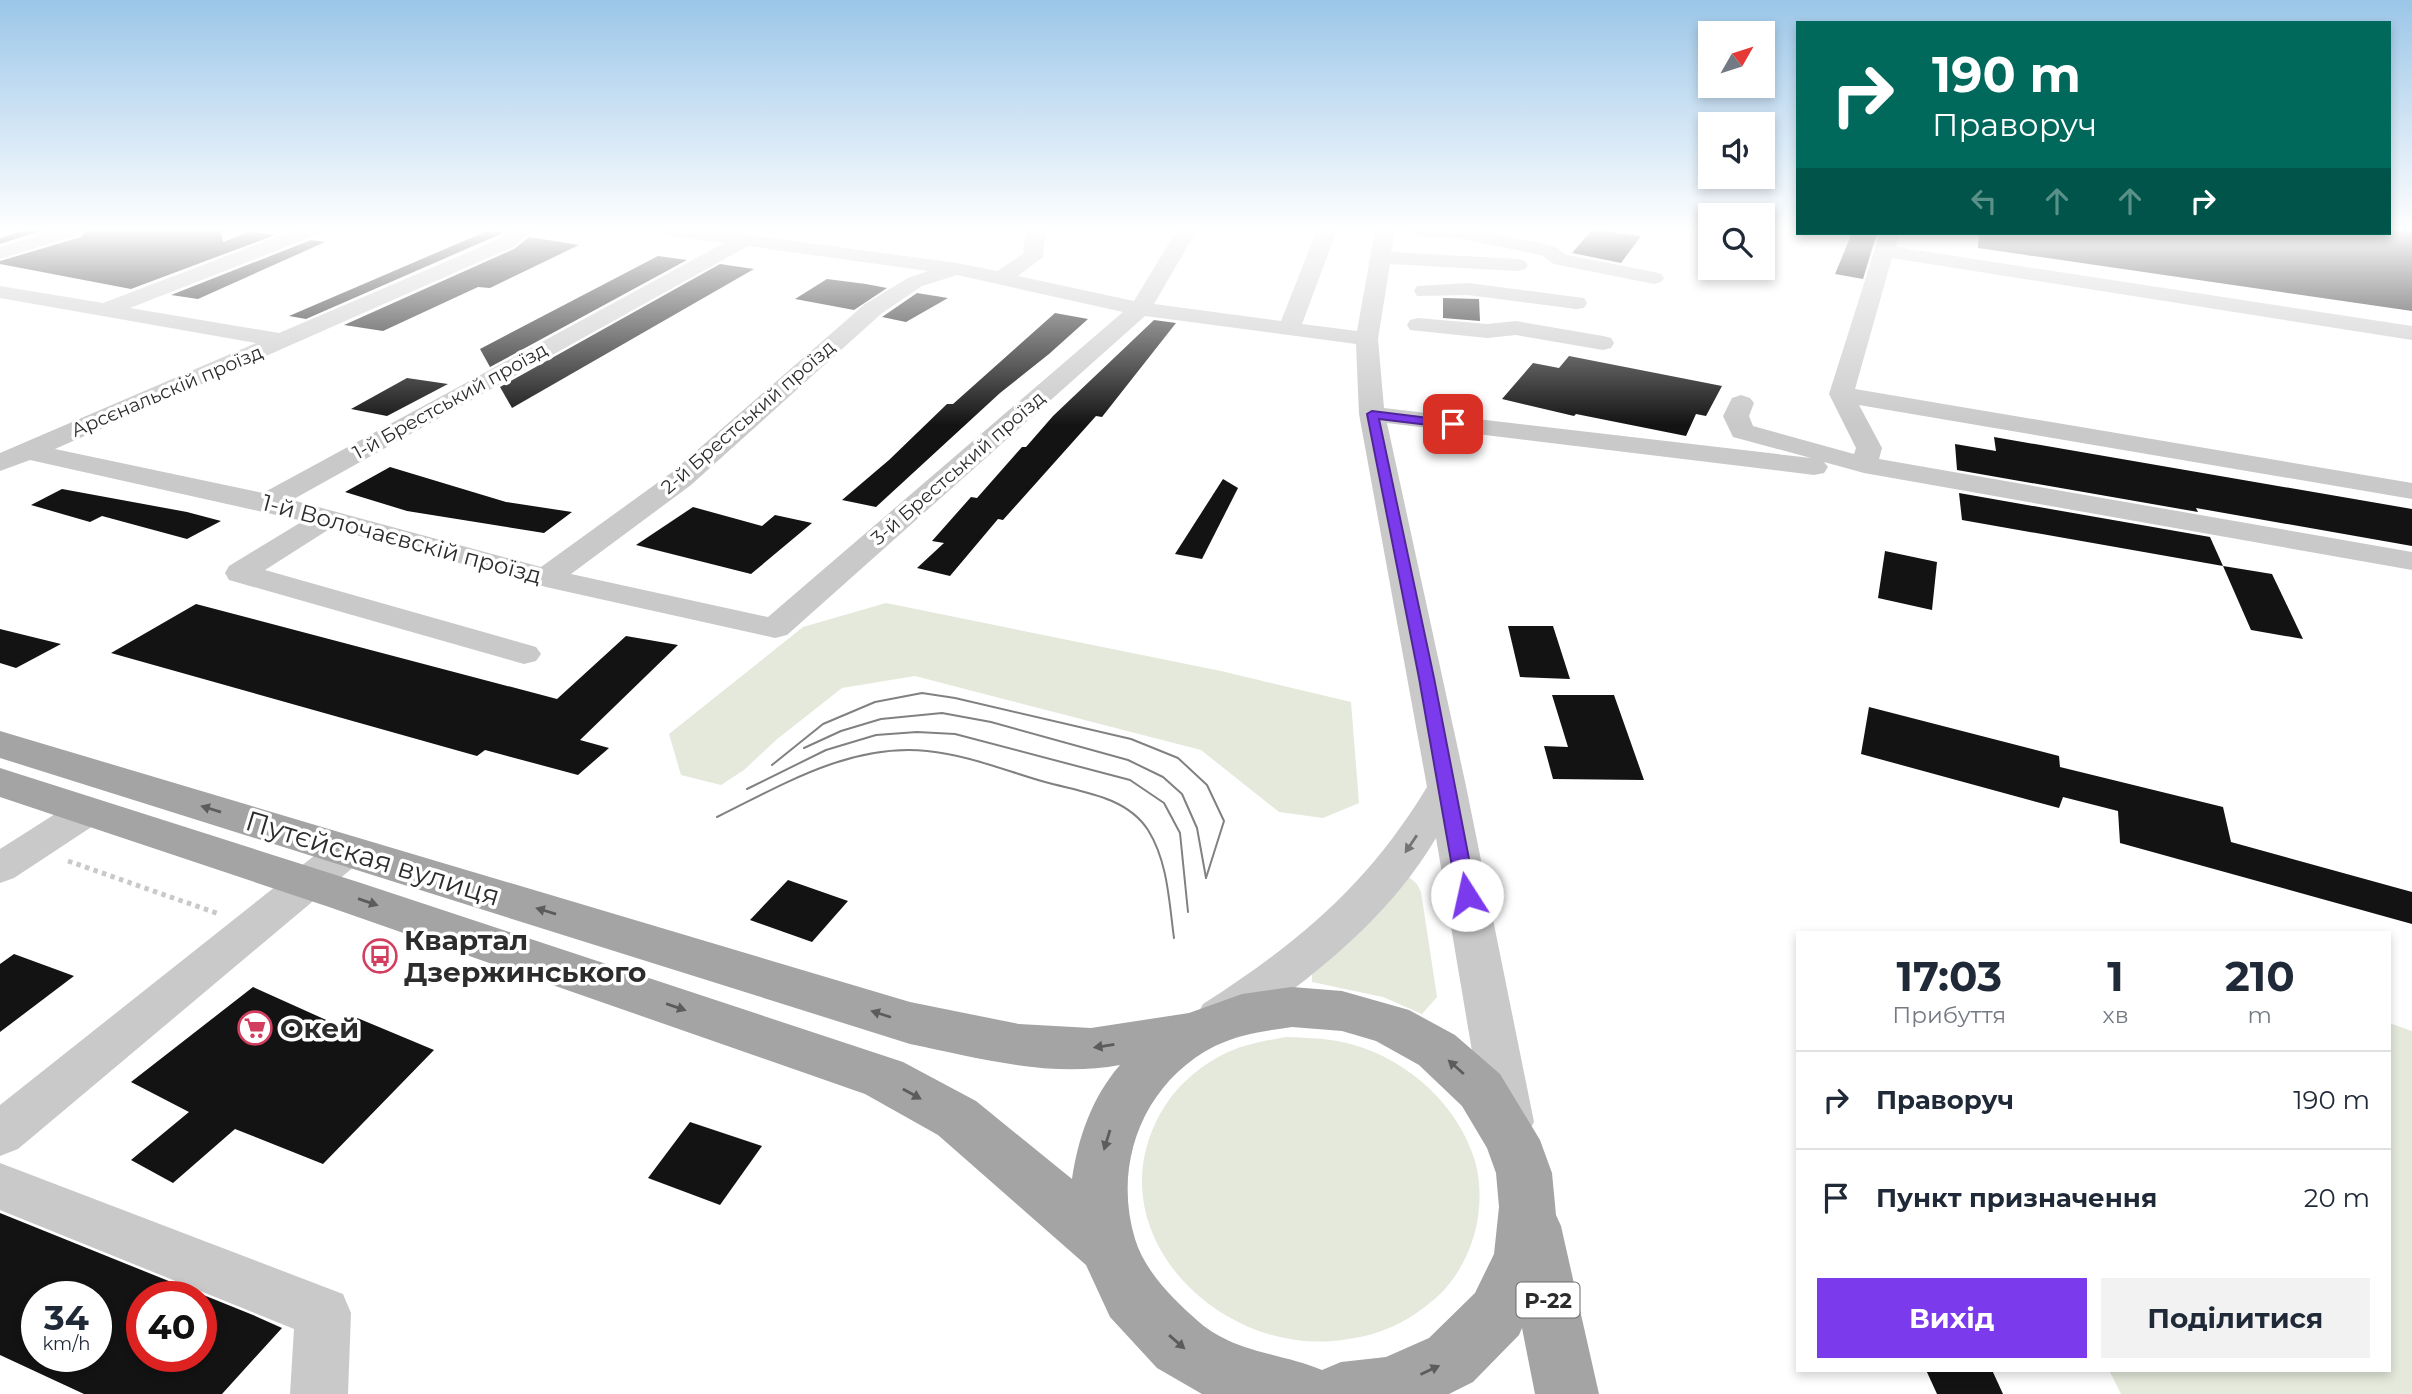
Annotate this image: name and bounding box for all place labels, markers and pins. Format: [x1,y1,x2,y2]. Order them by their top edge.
pin [1423,394,1483,454]
place label: Квартал Дзержинського [404,923,646,989]
bus stop icon: Квартал Дзержинського [361,937,399,975]
supermarket icon: Окей [236,1009,274,1047]
place label: Окей [280,1011,359,1045]

